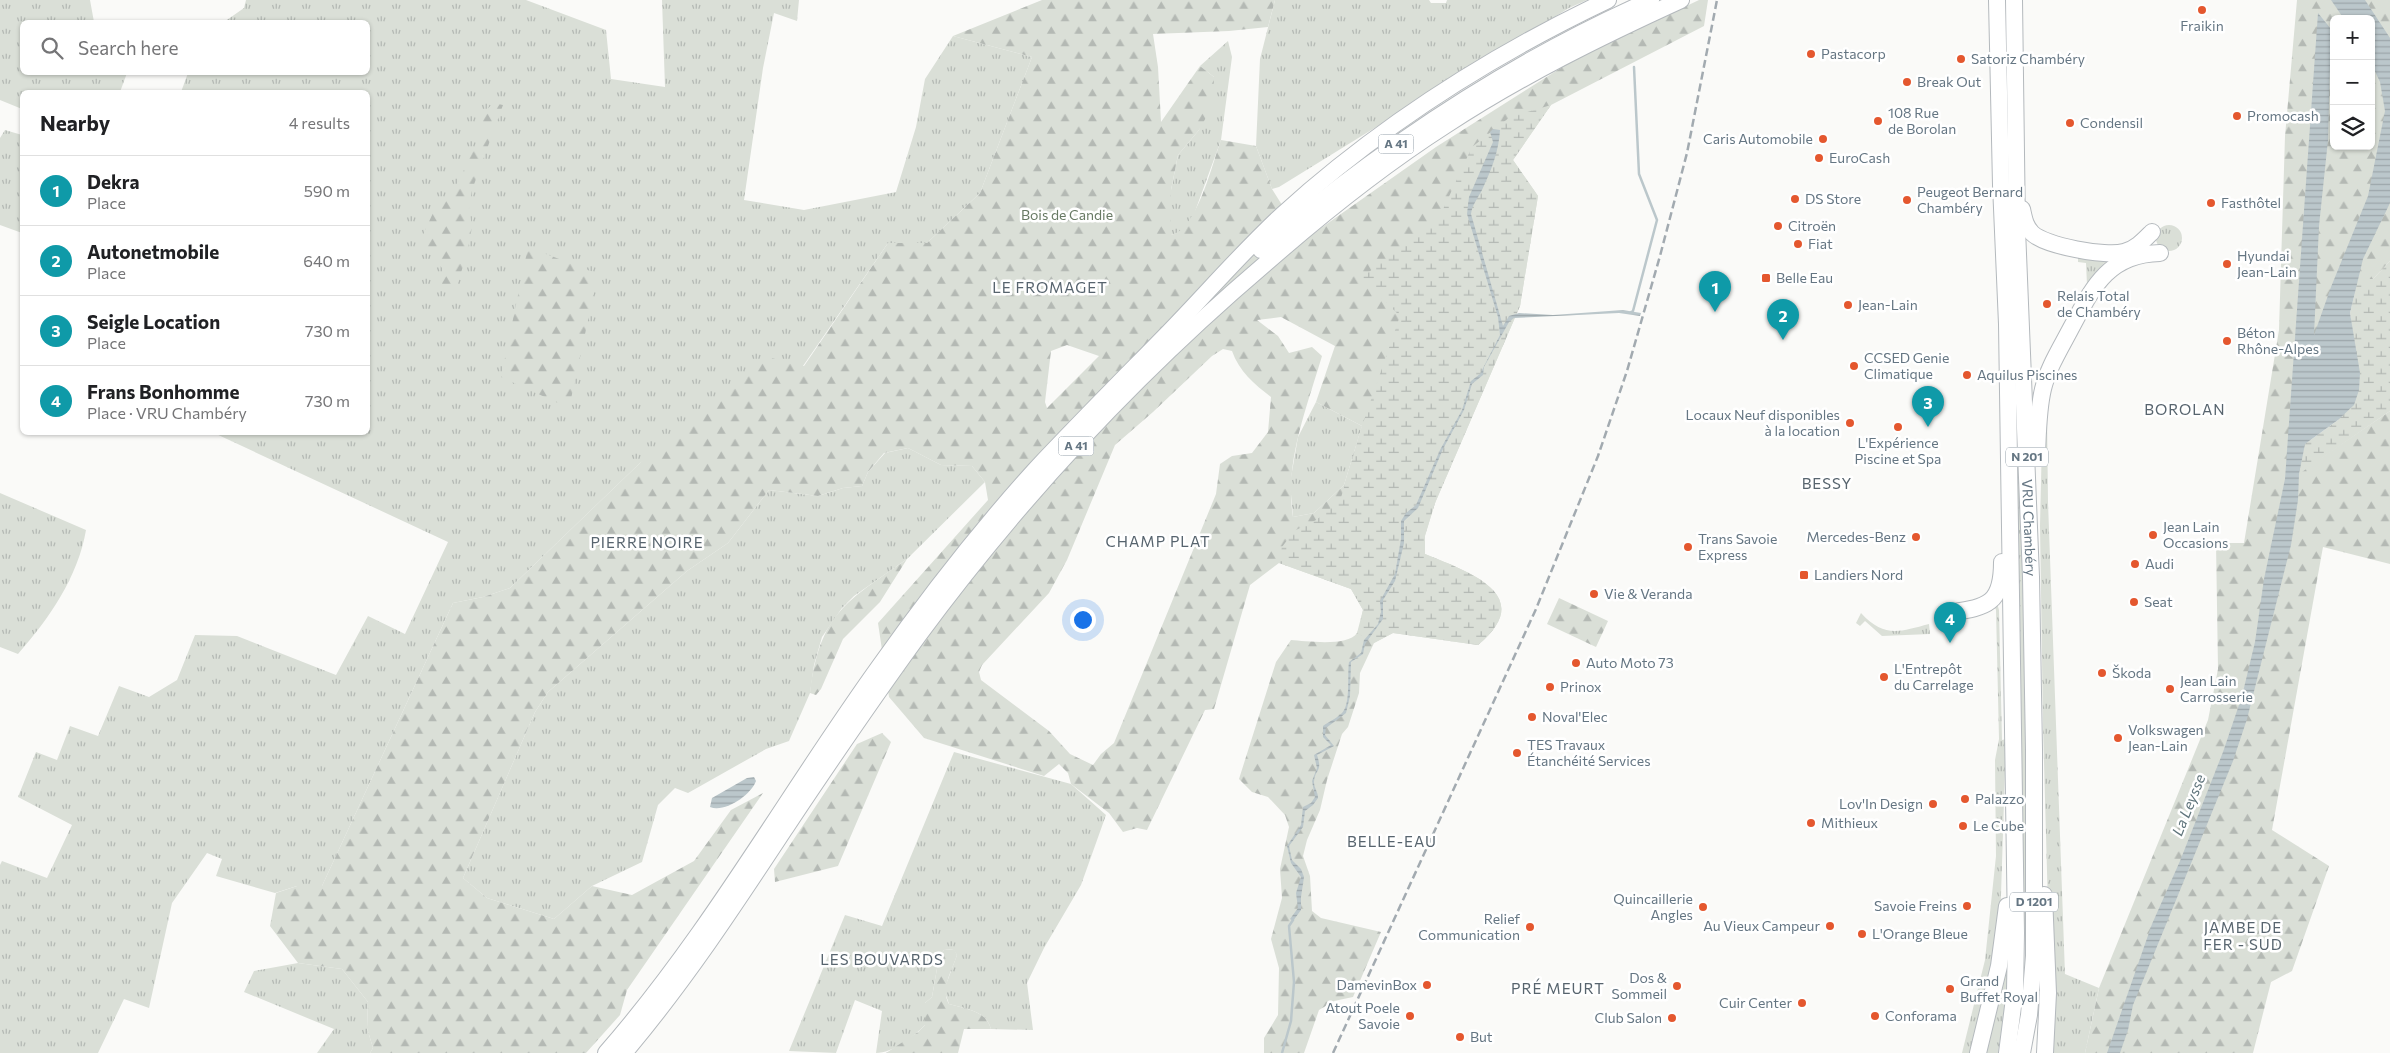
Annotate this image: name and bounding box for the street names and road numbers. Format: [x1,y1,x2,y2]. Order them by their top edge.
road number: A 41 [1378,134,1414,154]
road number: A 41 [1058,436,1094,456]
road number: N 201 [2006,448,2048,467]
street label: VRU Chambéry [2019,479,2040,577]
road number: D 1201 [2010,892,2058,912]

